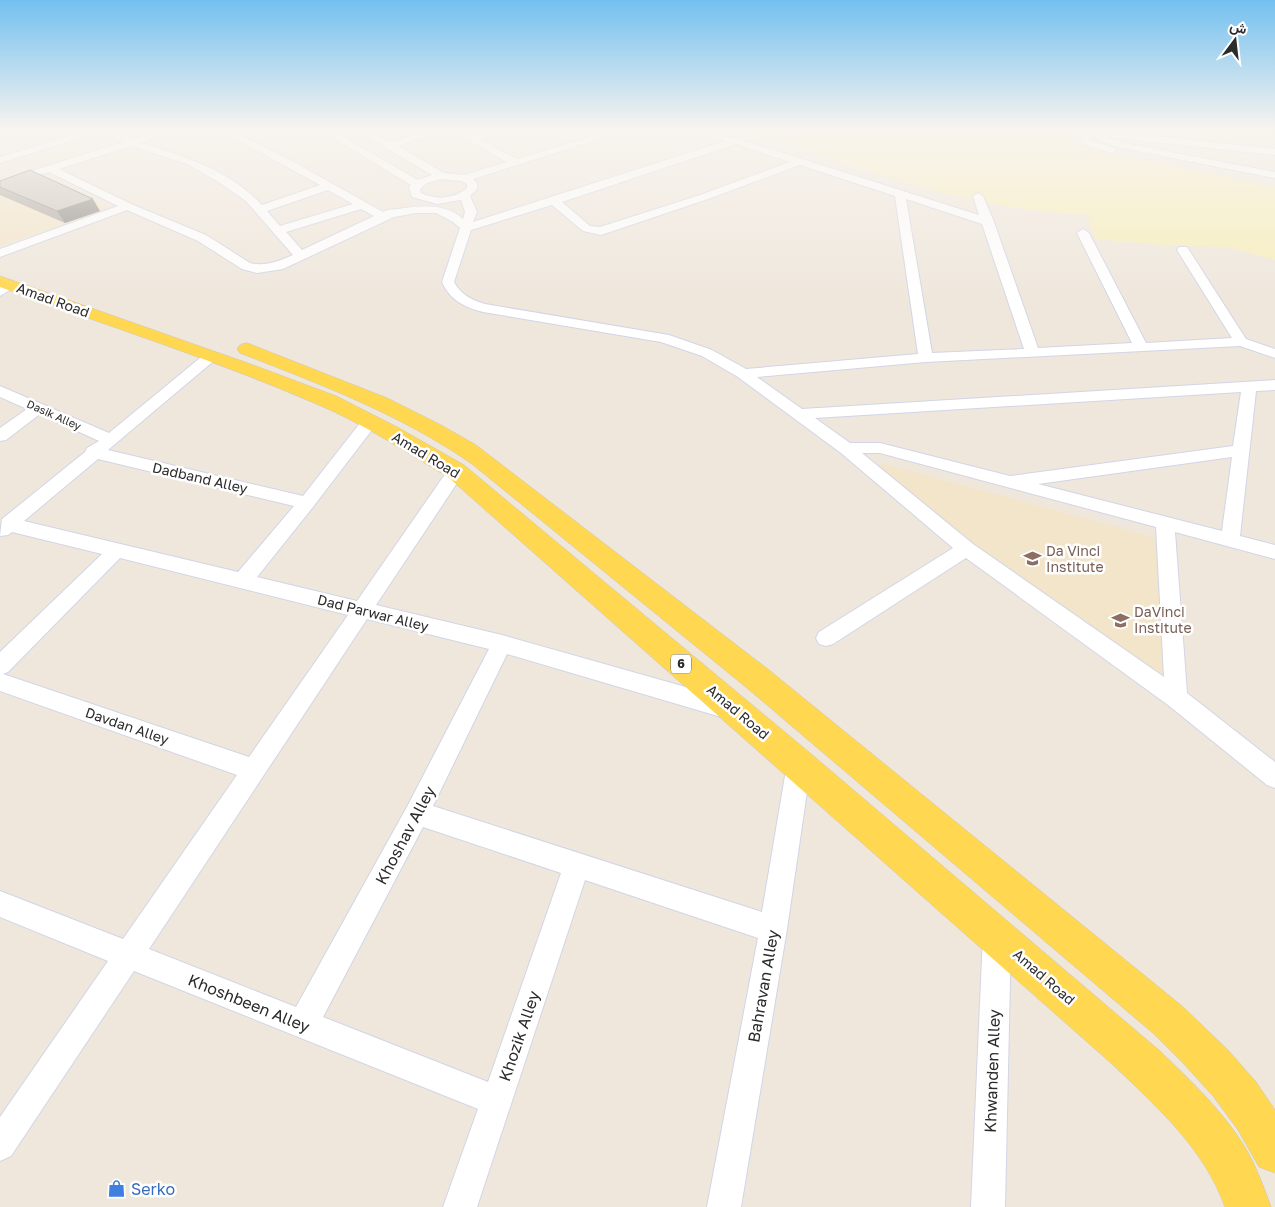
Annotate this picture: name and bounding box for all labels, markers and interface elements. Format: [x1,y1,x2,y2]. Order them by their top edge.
north arrow [1210,15,1260,65]
text: ش [1228,17,1249,38]
street label: Amad Road [15,279,92,321]
street label: Dasik Alley [25,397,83,432]
street label: Amad Road [389,428,463,481]
street label: Dadband Alley [151,458,250,497]
place label: Da Vinci Institute [1046,542,1104,575]
school or university icon: Da Vinci Institute [1022,549,1042,569]
street label: Dad Parwar Alley [316,590,431,635]
place label: DaVinci Institute [1134,603,1192,636]
school or university icon: DaVinci Institute [1110,610,1130,630]
road number: 6 [671,654,691,674]
street label: Amad Road [704,681,773,743]
street label: Davdan Alley [83,703,171,748]
street label: Khoshav Alley [371,782,439,888]
street label: Bahravan Alley [743,928,783,1044]
street label: Amad Road [1010,945,1079,1008]
street label: Khoshbeen Alley [185,969,313,1037]
street label: Khozik Alley [494,988,544,1084]
street label: Khwanden Alley [980,1009,1004,1133]
shop icon: Serko [107,1179,127,1199]
place label: Serko [131,1179,175,1199]

